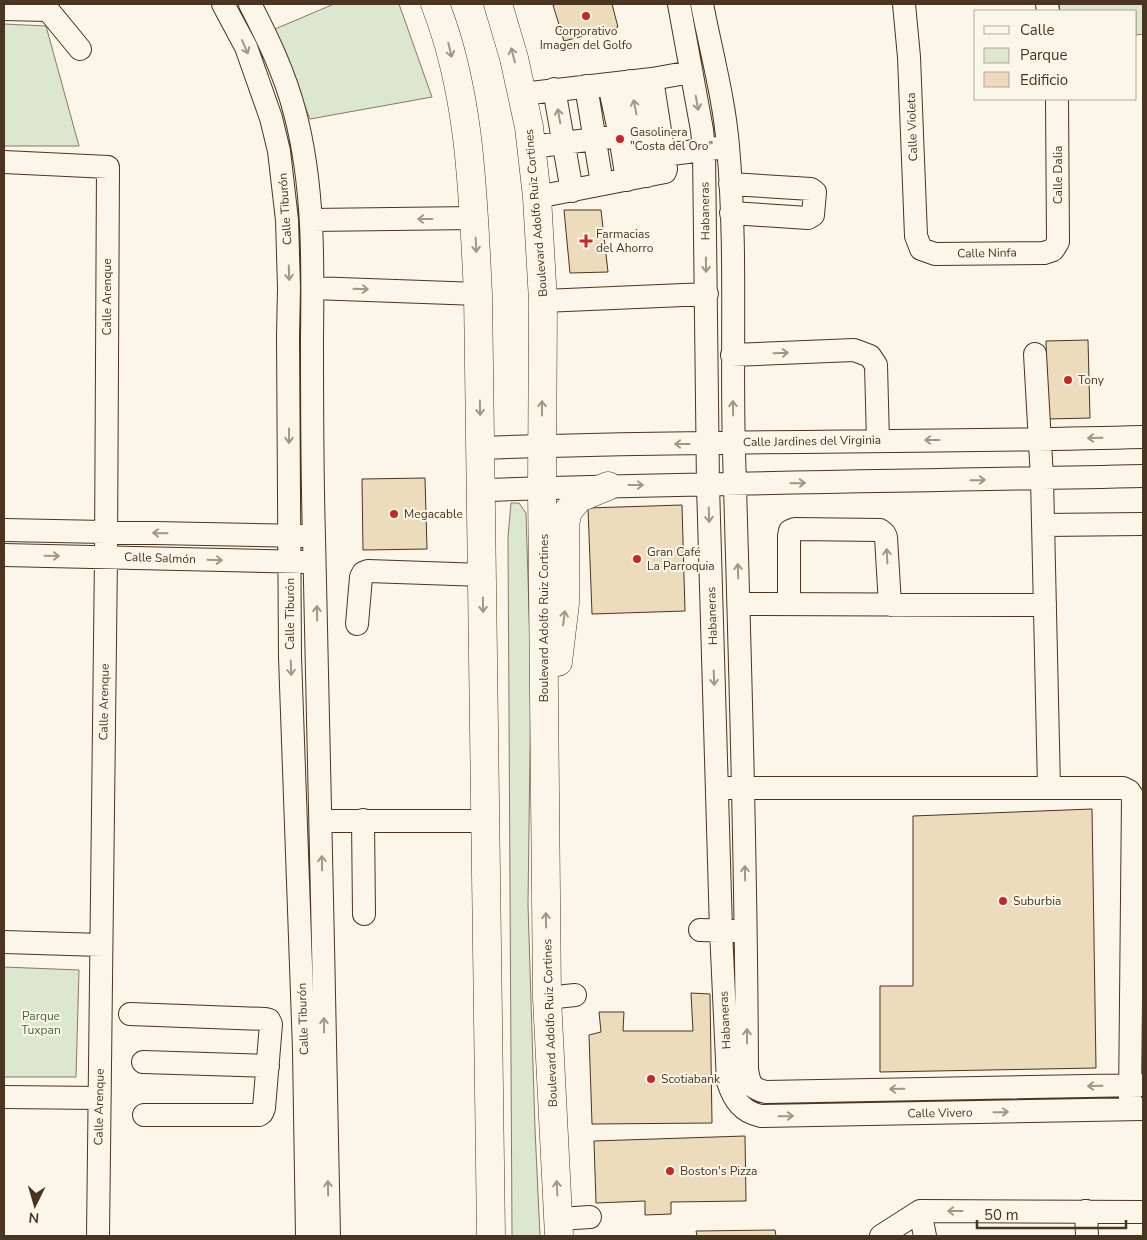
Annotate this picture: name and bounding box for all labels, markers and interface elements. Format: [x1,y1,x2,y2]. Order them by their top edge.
marker: Corporativo Imagen del Golfo [580,10,592,22]
legend [974,10,1137,100]
text: Calle [1020,20,1055,40]
place label: Corporativo Imagen del Golfo [540,23,633,53]
one-way arrow [240,39,250,54]
one-way arrow [446,41,455,57]
text: Parque [1020,45,1068,65]
one-way arrow [508,48,517,64]
text: Edificio [1020,70,1068,90]
street label: Calle Violeta [903,92,921,162]
one-way arrow [692,95,702,111]
one-way arrow [630,100,640,116]
one-way arrow [554,108,563,124]
place label: Gasolinera "Costa del Oro" [630,124,713,154]
street label: Boulevard Adolfo Ruiz Cortines [521,128,551,298]
marker: Gasolinera "Costa del Oro" [614,133,626,145]
street label: Calle Dalia [1050,146,1066,204]
street label: Calle Tiburón [275,172,295,246]
street label: Habaneras [696,181,714,240]
one-way arrow [418,214,434,224]
place label: Farmacias del Ahorro [596,226,654,256]
marker: Farmacias del Ahorro [580,235,592,247]
one-way arrow [471,237,480,253]
street label: Calle Ninfa [957,244,1017,262]
one-way arrow [701,257,711,273]
street label: Calle Arenque [99,258,115,336]
one-way arrow [284,265,293,281]
one-way arrow [353,285,369,294]
one-way arrow [772,348,789,358]
place label: Tony [1078,372,1105,388]
marker: Tony [1062,374,1074,386]
one-way arrow [475,399,485,415]
one-way arrow [538,400,547,416]
one-way arrow [728,400,738,416]
one-way arrow [284,428,294,444]
street label: Calle Jardines del Virginia [743,432,881,450]
one-way arrow [1087,433,1103,443]
one-way arrow [924,435,940,445]
one-way arrow [674,439,690,449]
one-way arrow [970,475,986,484]
one-way arrow [790,479,806,488]
one-way arrow [627,481,643,490]
place label: Megacable [404,506,463,522]
one-way arrow [704,507,714,523]
marker: Megacable [388,508,400,520]
one-way arrow [153,529,169,538]
street label: Boulevard Adolfo Ruiz Cortines [536,534,552,702]
place label: Gran Café La Parroquia [647,544,715,574]
one-way arrow [883,548,892,564]
street label: Calle Salmón [124,549,196,567]
one-way arrow [44,551,60,561]
marker: Gran Café La Parroquia [631,553,643,565]
one-way arrow [207,555,223,564]
one-way arrow [733,563,743,579]
street label: Calle Tiburón [282,578,298,650]
street label: Habaneras [703,586,721,645]
one-way arrow [478,596,488,613]
one-way arrow [312,605,321,621]
one-way arrow [559,610,569,626]
one-way arrow [286,660,295,676]
street label: Calle Arenque [95,663,113,741]
one-way arrow [710,669,719,685]
one-way arrow [318,855,327,871]
one-way arrow [740,865,750,882]
place label: Suburbia [1013,893,1061,909]
marker: Suburbia [997,895,1009,907]
one-way arrow [542,913,551,929]
street label: Boulevard Adolfo Ruiz Cortines [539,938,561,1107]
street label: Calle Tiburón [294,983,312,1055]
street label: Habaneras [715,990,735,1050]
park label: Parque Tuxpan [21,1008,61,1038]
one-way arrow [319,1017,329,1034]
one-way arrow [742,1028,752,1044]
street label: Calle Arenque [90,1068,108,1146]
place label: Scotiabank [661,1071,721,1087]
marker: Scotiabank [645,1073,657,1085]
one-way arrow [1087,1081,1103,1091]
one-way arrow [889,1084,906,1094]
street label: Calle Vivero [907,1104,973,1122]
one-way arrow [992,1107,1009,1117]
one-way arrow [778,1111,794,1121]
place label: Boston's Pizza [680,1163,757,1179]
marker: Boston's Pizza [664,1165,676,1177]
north arrow [10,1180,60,1230]
one-way arrow [323,1180,332,1196]
one-way arrow [553,1180,562,1196]
scale bar [977,1198,1126,1230]
text: 50 m [984,1205,1019,1225]
one-way arrow [947,1206,963,1216]
text: N [28,1208,40,1227]

